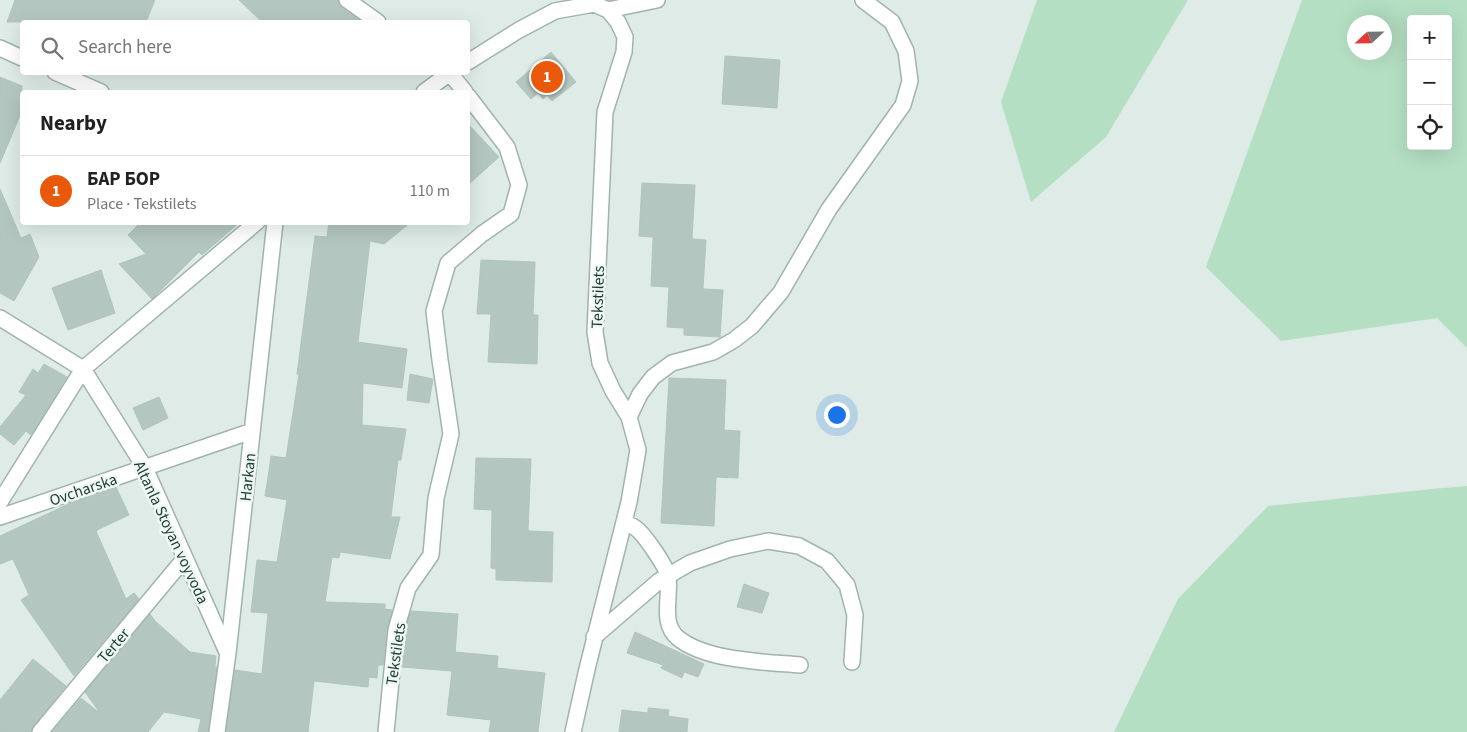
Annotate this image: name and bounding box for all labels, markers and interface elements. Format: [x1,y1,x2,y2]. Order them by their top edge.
north arrow [1347,15,1392,60]
map controls [1407,15,1452,150]
button: + [1407,15,1452,60]
search box [20,20,470,75]
icon: search [38,34,66,62]
text: Search here [78,34,172,61]
pin: 1 [531,58,563,96]
button: − [1407,60,1452,105]
button: locate [1407,105,1452,150]
text: Nearby [40,108,107,138]
text: БАР БОР [87,166,160,193]
text: 1 [52,180,60,202]
text: 110 m [410,180,450,202]
text: Place · Tekstilets [87,193,196,215]
street label: Tekstilets [586,265,610,329]
your location [824,402,850,428]
street label: Harkan [235,452,261,502]
street label: Altanla Stoyan voyvoda [128,457,214,608]
street label: Ovcharska [47,468,120,512]
street label: Tekstilets [381,621,411,687]
street label: Terter [93,623,135,668]

